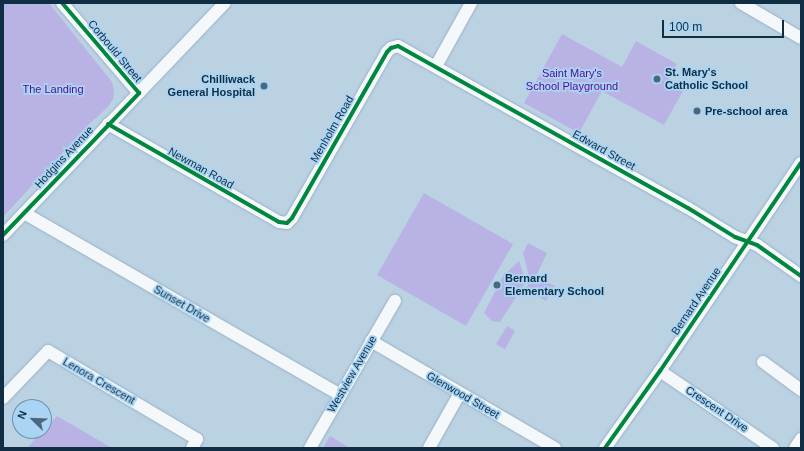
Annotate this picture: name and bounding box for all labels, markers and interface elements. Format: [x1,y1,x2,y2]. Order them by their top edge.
scale bar [664,12,786,38]
street label: Corbould Street [85,17,145,85]
text: 100 m [669,20,702,34]
place label: St. Mary's Catholic School [665,66,748,92]
park label: Saint Mary's School Playground [526,67,618,93]
place label: Chilliwack General Hospital [168,73,255,99]
marker: St. Mary's Catholic School [652,74,662,84]
marker: Chilliwack General Hospital [258,80,270,92]
park label: The Landing [22,82,84,96]
street label: Menholm Road [308,93,356,165]
place label: Pre-school area [705,104,788,118]
marker: Pre-school area [692,106,702,116]
street label: Hodgins Avenue [32,123,96,191]
street label: Edward Street [570,127,638,173]
street label: Newman Road [166,145,236,191]
street label: Bernard Avenue [668,264,724,338]
place label: Bernard Elementary School [505,272,604,298]
marker: Bernard Elementary School [492,280,502,290]
street label: Sunset Drive [151,283,213,325]
street label: Westview Avenue [325,333,379,415]
street label: Lenora Crescent [60,355,138,407]
street label: Glenwood Street [424,369,502,421]
street label: Crescent Drive [683,383,751,435]
north arrow [12,399,52,439]
text: N [15,409,29,421]

